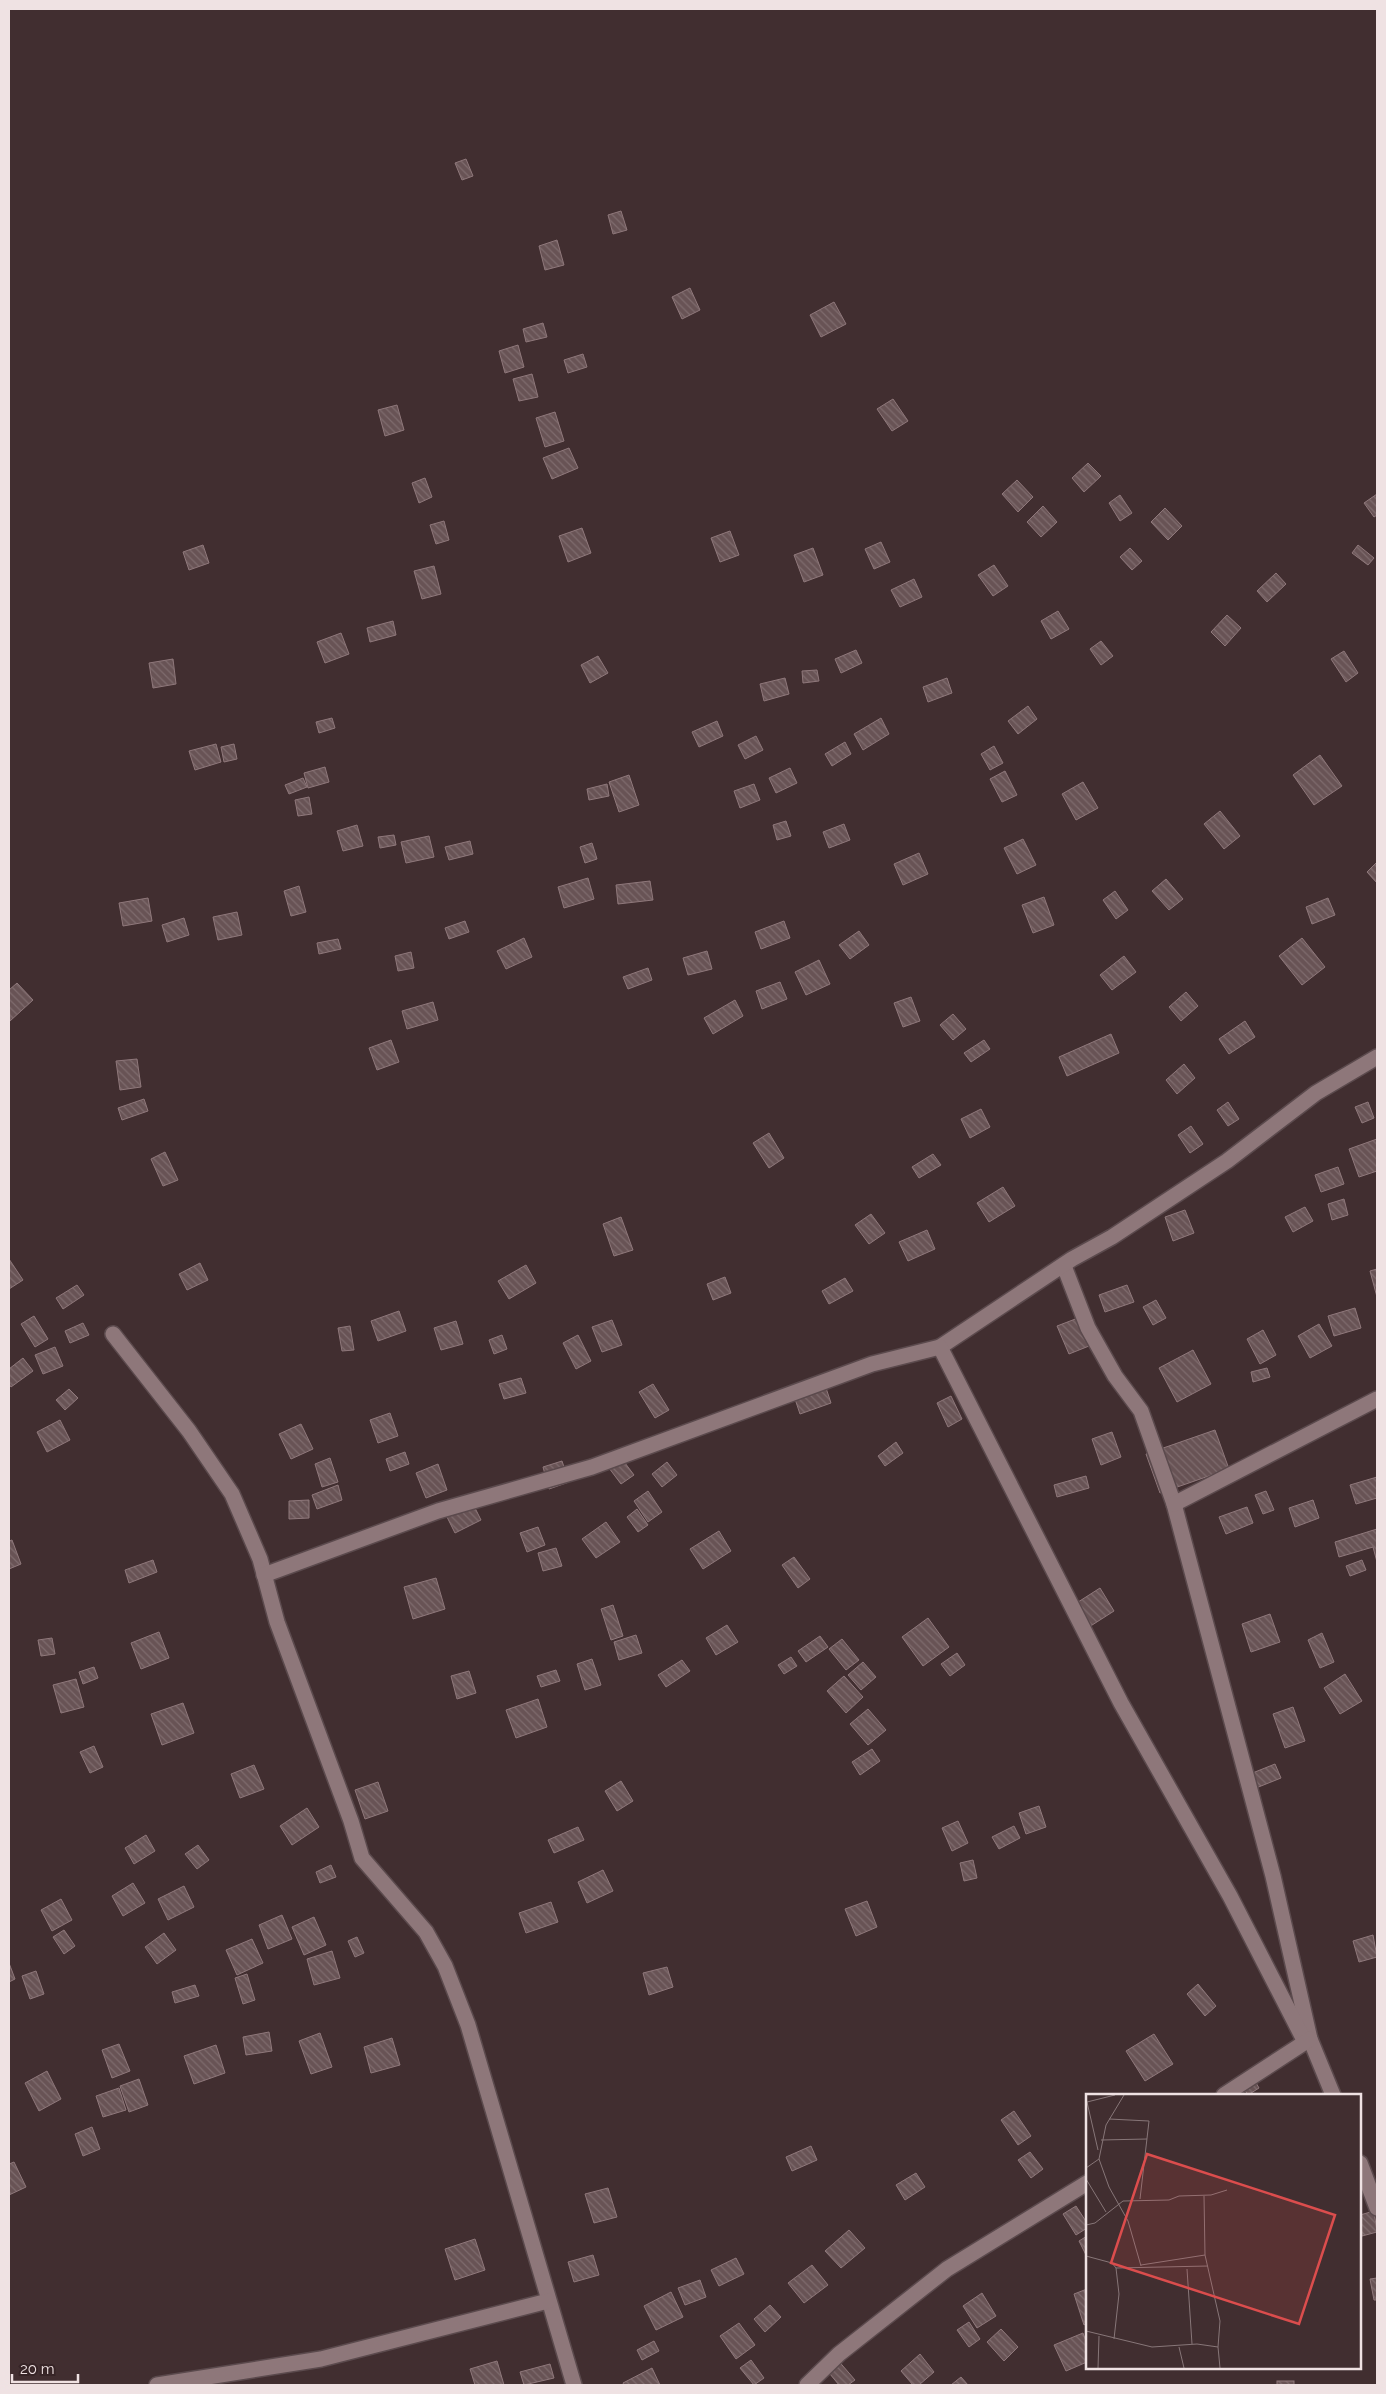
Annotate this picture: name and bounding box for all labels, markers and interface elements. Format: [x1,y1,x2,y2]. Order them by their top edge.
inset map [1086,2094,1361,2369]
scale bar [12,2352,79,2384]
text: 20 m [20,2360,55,2378]

